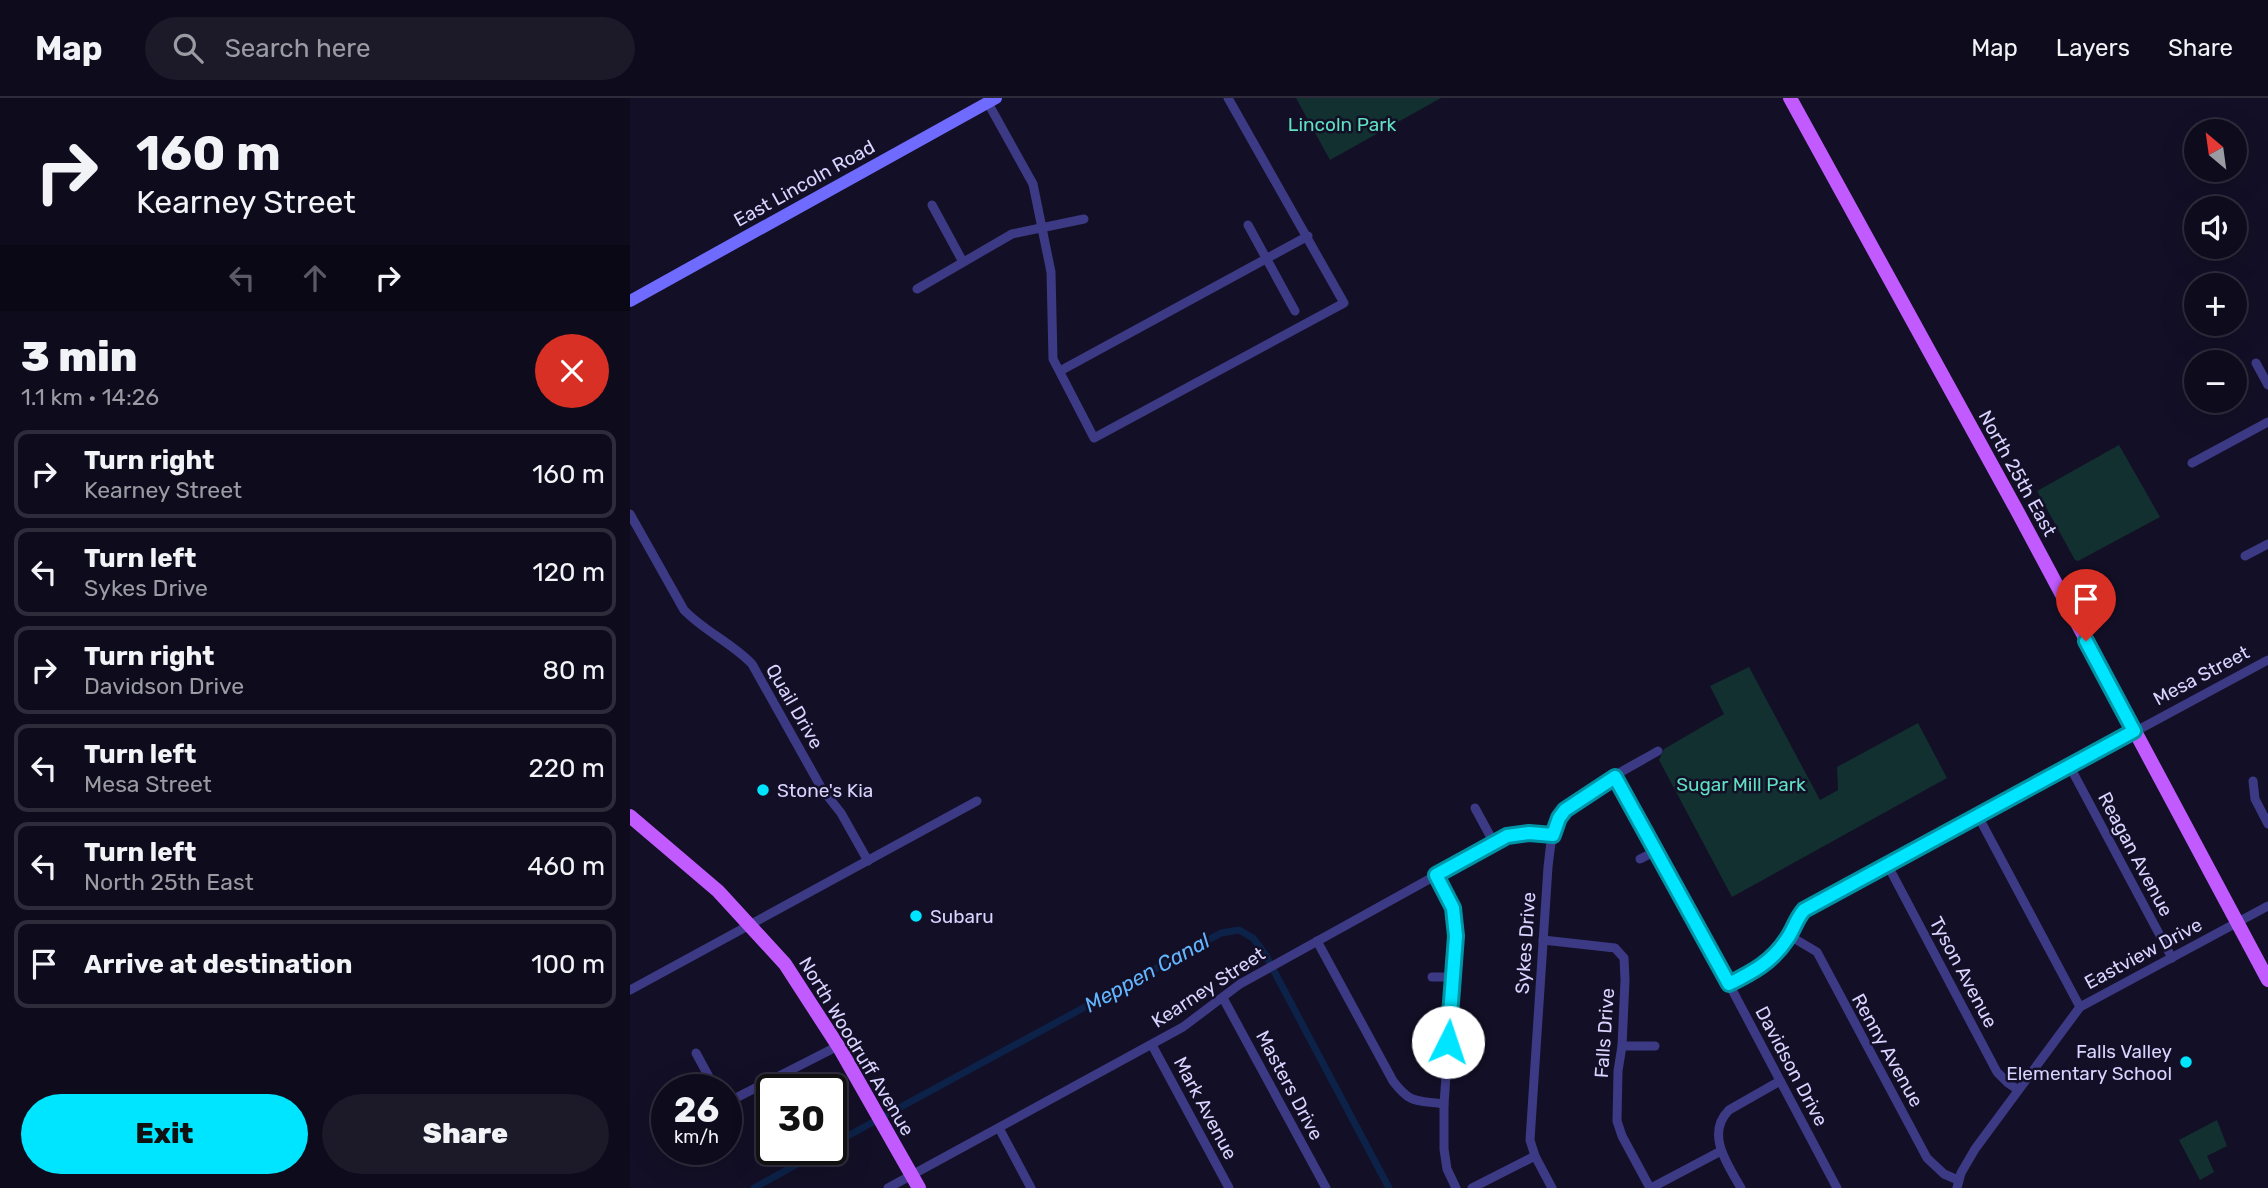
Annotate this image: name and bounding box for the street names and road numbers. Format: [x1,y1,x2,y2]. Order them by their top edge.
street label: East Lincoln Road [730,135,879,232]
street label: North 25th East [1974,406,2062,541]
street label: Mesa Street [2149,640,2254,710]
street label: Quail Drive [761,660,828,753]
street label: Reagan Avenue [2093,788,2178,920]
street label: Sykes Drive [1510,891,1541,995]
street label: Tyson Avenue [1925,913,2002,1032]
street label: Eastview Drive [2081,913,2206,994]
street label: Kearney Street [1147,942,1270,1033]
street label: North Woodruff Avenue [794,953,919,1140]
street label: Falls Drive [1590,987,1619,1079]
street label: Renny Avenue [1847,989,1928,1111]
street label: Davidson Drive [1750,1002,1833,1130]
street label: Masters Drive [1251,1027,1328,1144]
street label: Mark Avenue [1169,1053,1242,1164]

